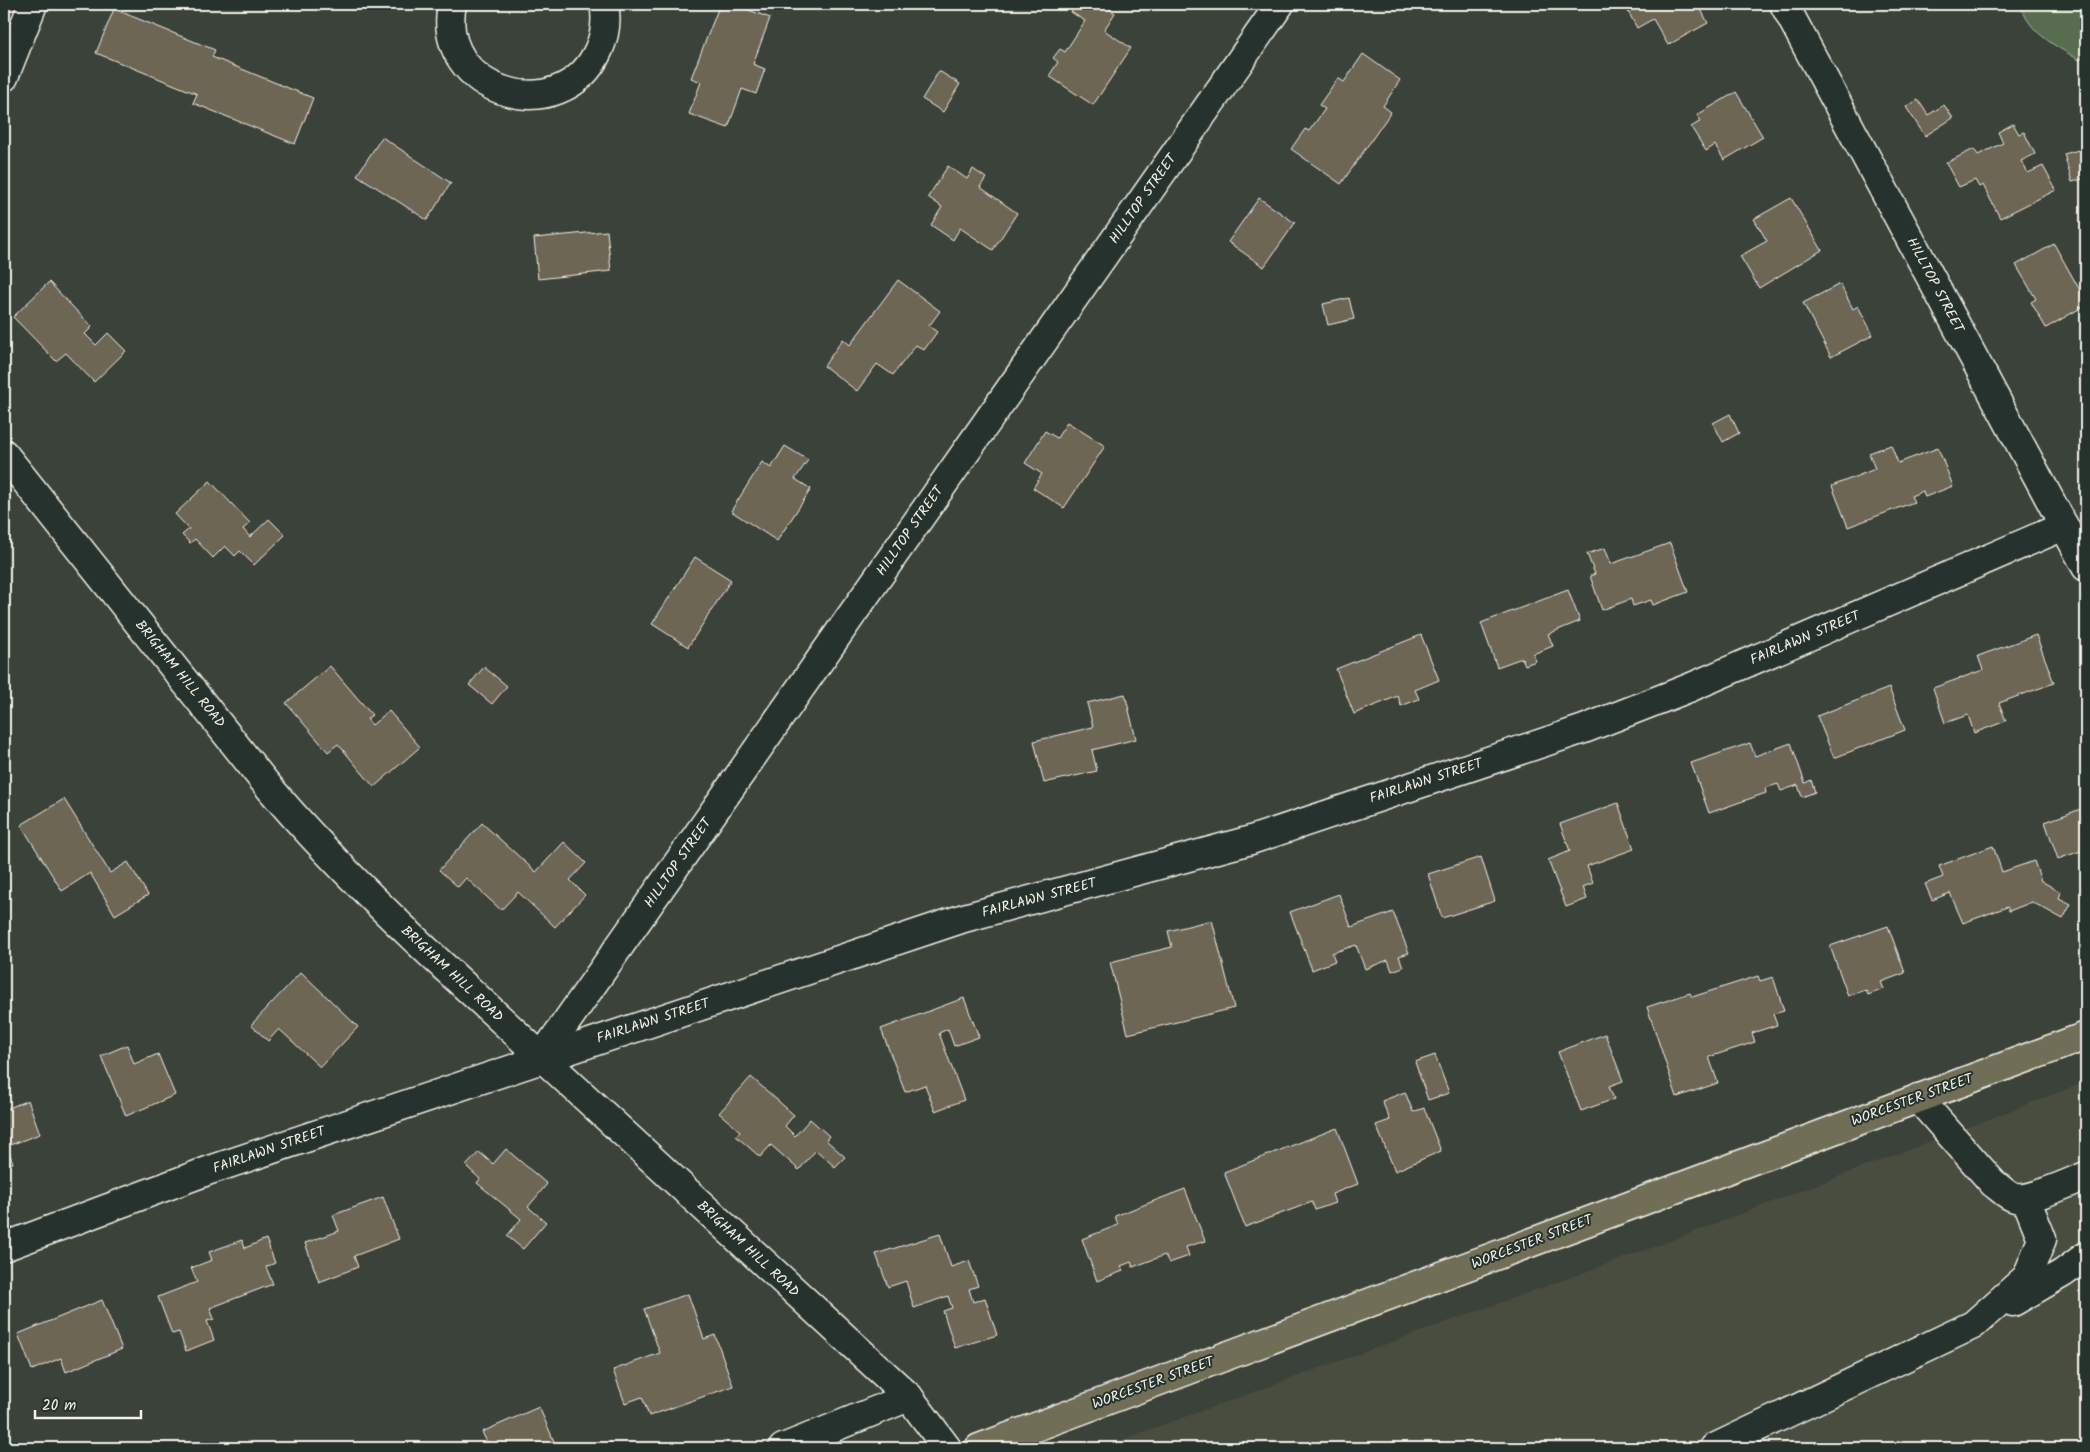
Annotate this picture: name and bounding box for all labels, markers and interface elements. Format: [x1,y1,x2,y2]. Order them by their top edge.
street label: HILLTOP STREET [1104,148,1183,248]
street label: HILLTOP STREET [1901,233,1970,338]
street label: HILLTOP STREET [871,480,950,580]
street label: FAIRLAWN STREET [1747,604,1865,671]
street label: BRIGHAM HILL ROAD [129,615,231,733]
street label: FAIRLAWN STREET [1367,752,1487,810]
street label: HILLTOP STREET [639,812,718,912]
street label: FAIRLAWN STREET [979,872,1100,924]
street label: BRIGHAM HILL ROAD [396,920,508,1028]
street label: FAIRLAWN STREET [594,992,714,1050]
street label: WORCESTER STREET [1848,1067,1977,1132]
street label: FAIRLAWN STREET [210,1120,330,1180]
street label: BRIGHAM HILL ROAD [692,1195,804,1303]
street label: WORCESTER STREET [1468,1208,1597,1275]
street label: WORCESTER STREET [1089,1350,1218,1415]
scale bar [35,1387,141,1419]
text: 20 m [42,1394,76,1418]

